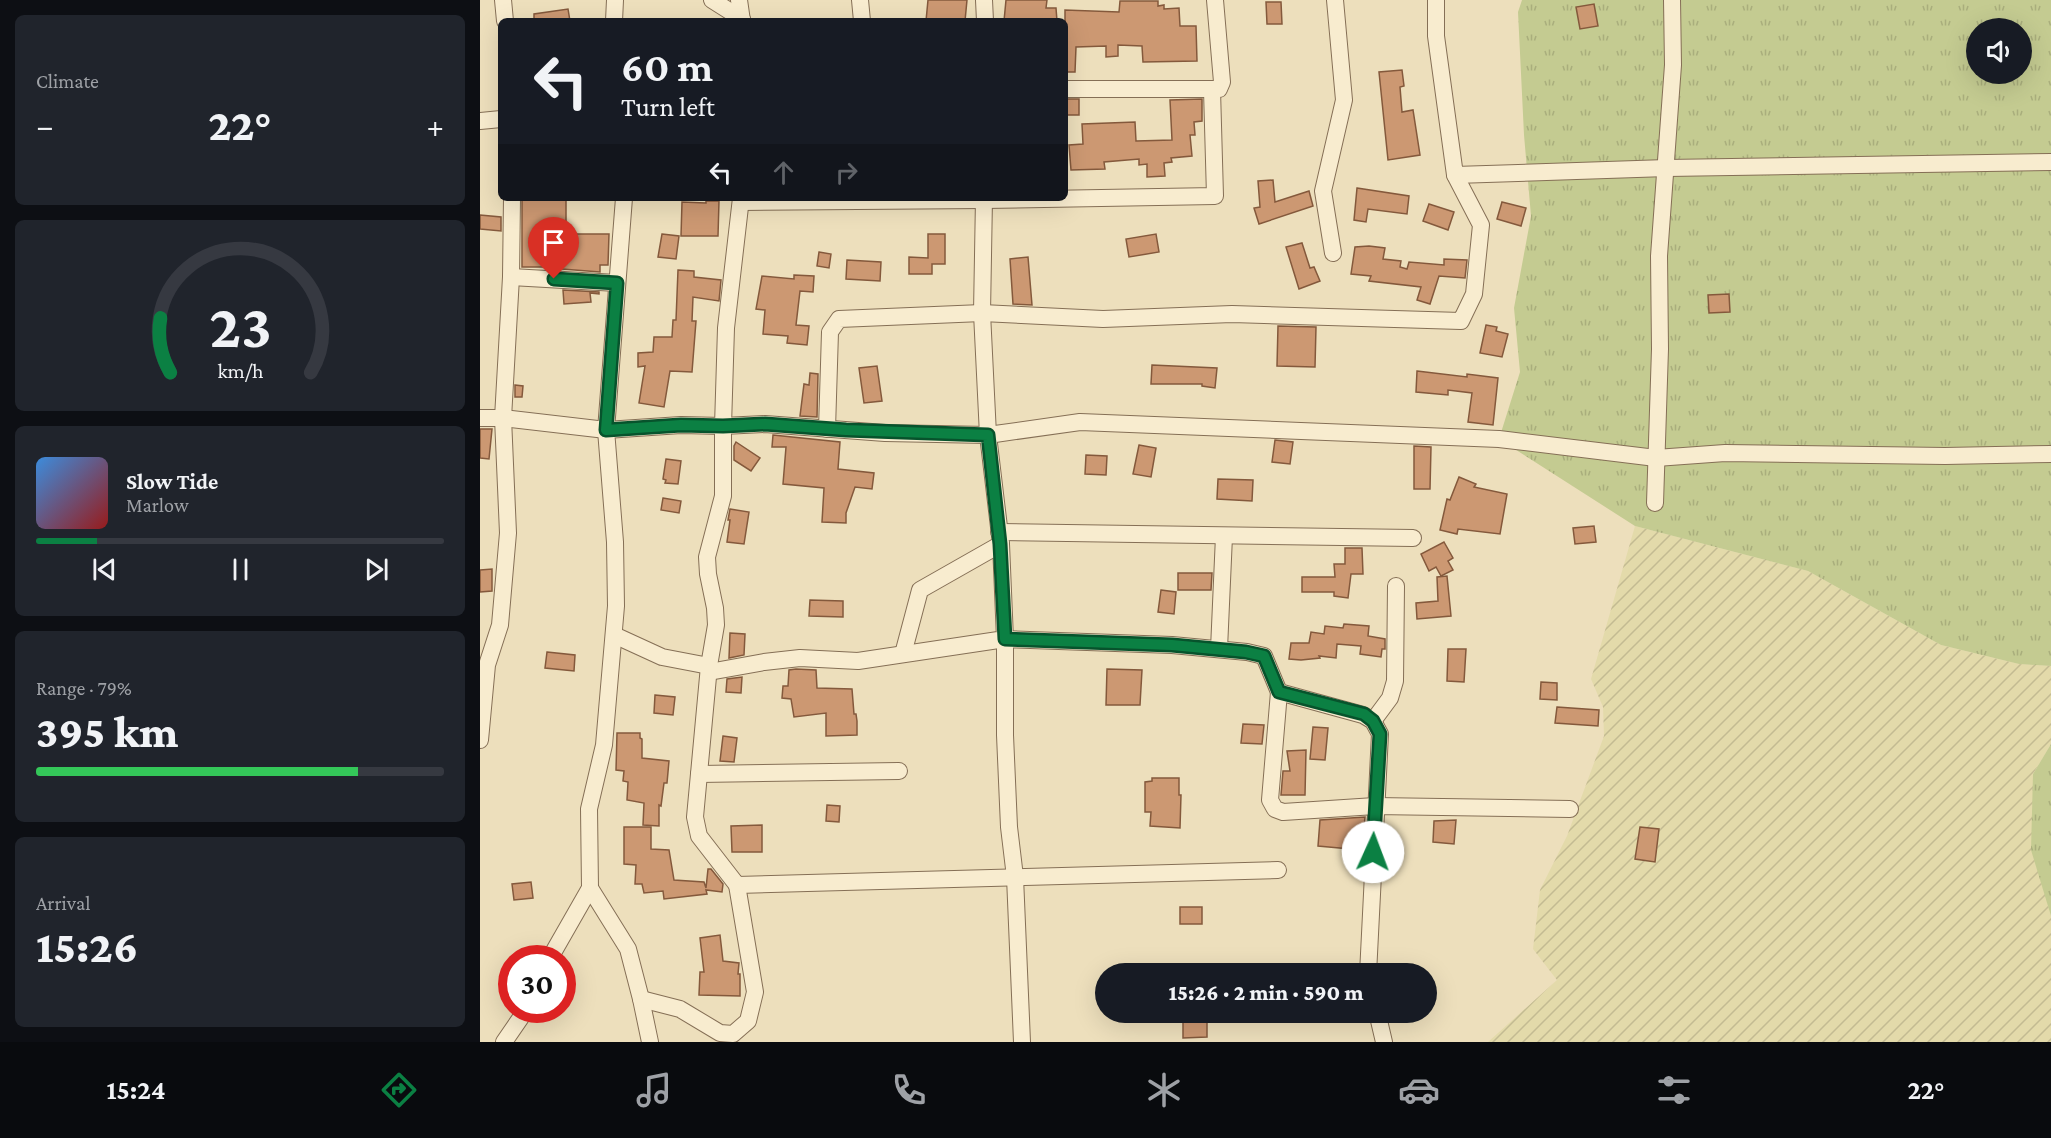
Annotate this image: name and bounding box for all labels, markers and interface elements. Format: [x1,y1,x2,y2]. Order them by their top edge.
map controls [1966,18,2032,84]
button: sound [1966,18,2032,84]
icon: left [522,42,600,120]
text: 60 m [621,43,713,90]
text: Climate [36,70,99,92]
text: Turn left [621,92,715,122]
text: 22° [208,100,272,150]
text: − [36,107,53,144]
text: + [427,107,444,144]
icon: left [704,156,737,189]
icon: ahead [767,156,800,189]
icon: right [830,156,863,189]
pin [528,217,579,279]
icon: arrive [537,226,570,259]
text: 23 [209,291,271,360]
text: km/h [217,359,264,383]
text: Slow Tide [126,469,218,494]
text: Marlow [126,494,189,516]
icon: previous [88,553,121,586]
icon: pause [224,553,257,586]
icon: next [360,553,393,586]
text: Range · 79% [36,677,132,699]
text: 395 km [36,707,178,757]
position arrow [1341,820,1405,884]
text: Arrival [36,892,90,914]
text: 15:26 [36,922,138,972]
speed limit sign: 30 [498,945,576,1023]
text: 15:26 · 2 min · 590 m [1169,980,1363,1005]
icon: directions [378,1069,420,1111]
icon: music [633,1069,675,1111]
icon: phone [888,1069,930,1111]
icon: climate [1143,1069,1185,1111]
icon: car [1398,1069,1440,1111]
icon: filters [1653,1069,1695,1111]
text: 15:24 [106,1075,166,1105]
text: 22° [1907,1075,1945,1105]

